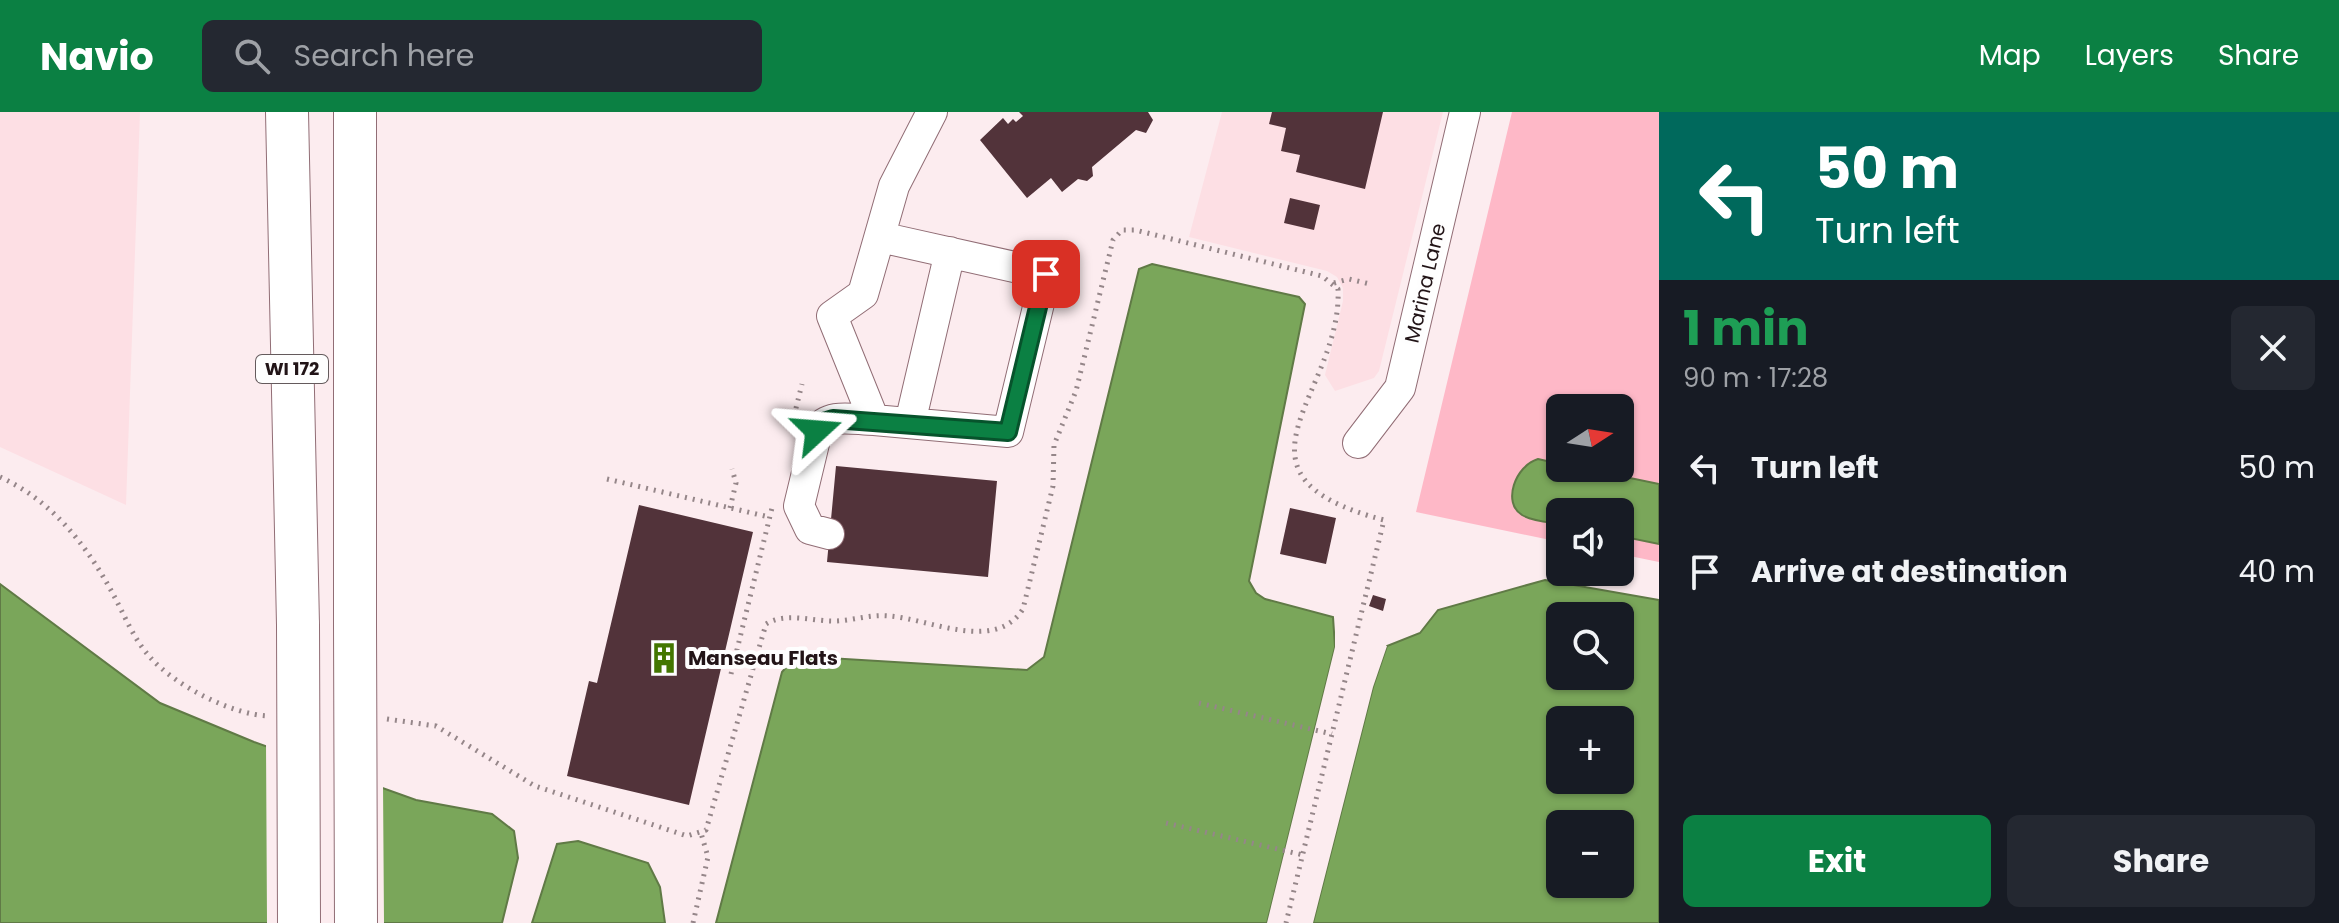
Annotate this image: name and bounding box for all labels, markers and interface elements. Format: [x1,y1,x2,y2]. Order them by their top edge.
search box [202,20,762,92]
text: Navio [40,30,154,83]
icon: search [230,34,274,78]
text: Search here [294,34,474,77]
text: Map [1979,36,2041,75]
text: Layers [2085,36,2174,75]
text: Share [2218,36,2299,75]
text: 50 m [1815,129,1959,208]
icon: left [1683,144,1787,248]
text: Turn left [1815,205,1960,256]
street label: Marina Lane [1398,220,1452,346]
pin [1012,240,1080,308]
icon: arrive [1024,252,1068,296]
text: 1 min [1683,295,1809,362]
button: close [2231,306,2315,390]
road number: WI 172 [256,355,328,383]
text: 90 m · 17:28 [1683,360,1828,396]
position arrow [775,389,859,473]
north arrow [1546,394,1634,482]
map controls [1546,394,1634,898]
icon: left [1683,446,1727,490]
text: Turn left [1751,446,1879,489]
text: 50 m [2238,446,2315,489]
button: sound [1546,498,1634,586]
icon: arrive [1683,550,1727,594]
text: Arrive at destination [1751,550,2068,593]
text: 40 m [2238,550,2315,593]
button: search [1546,602,1634,690]
building icon: Manseau Flats [647,641,681,675]
place label: Manseau Flats [688,644,838,672]
button: + [1546,706,1634,794]
button: − [1546,810,1634,898]
button: Exit [1683,815,1991,907]
button: Share [2007,815,2315,907]

